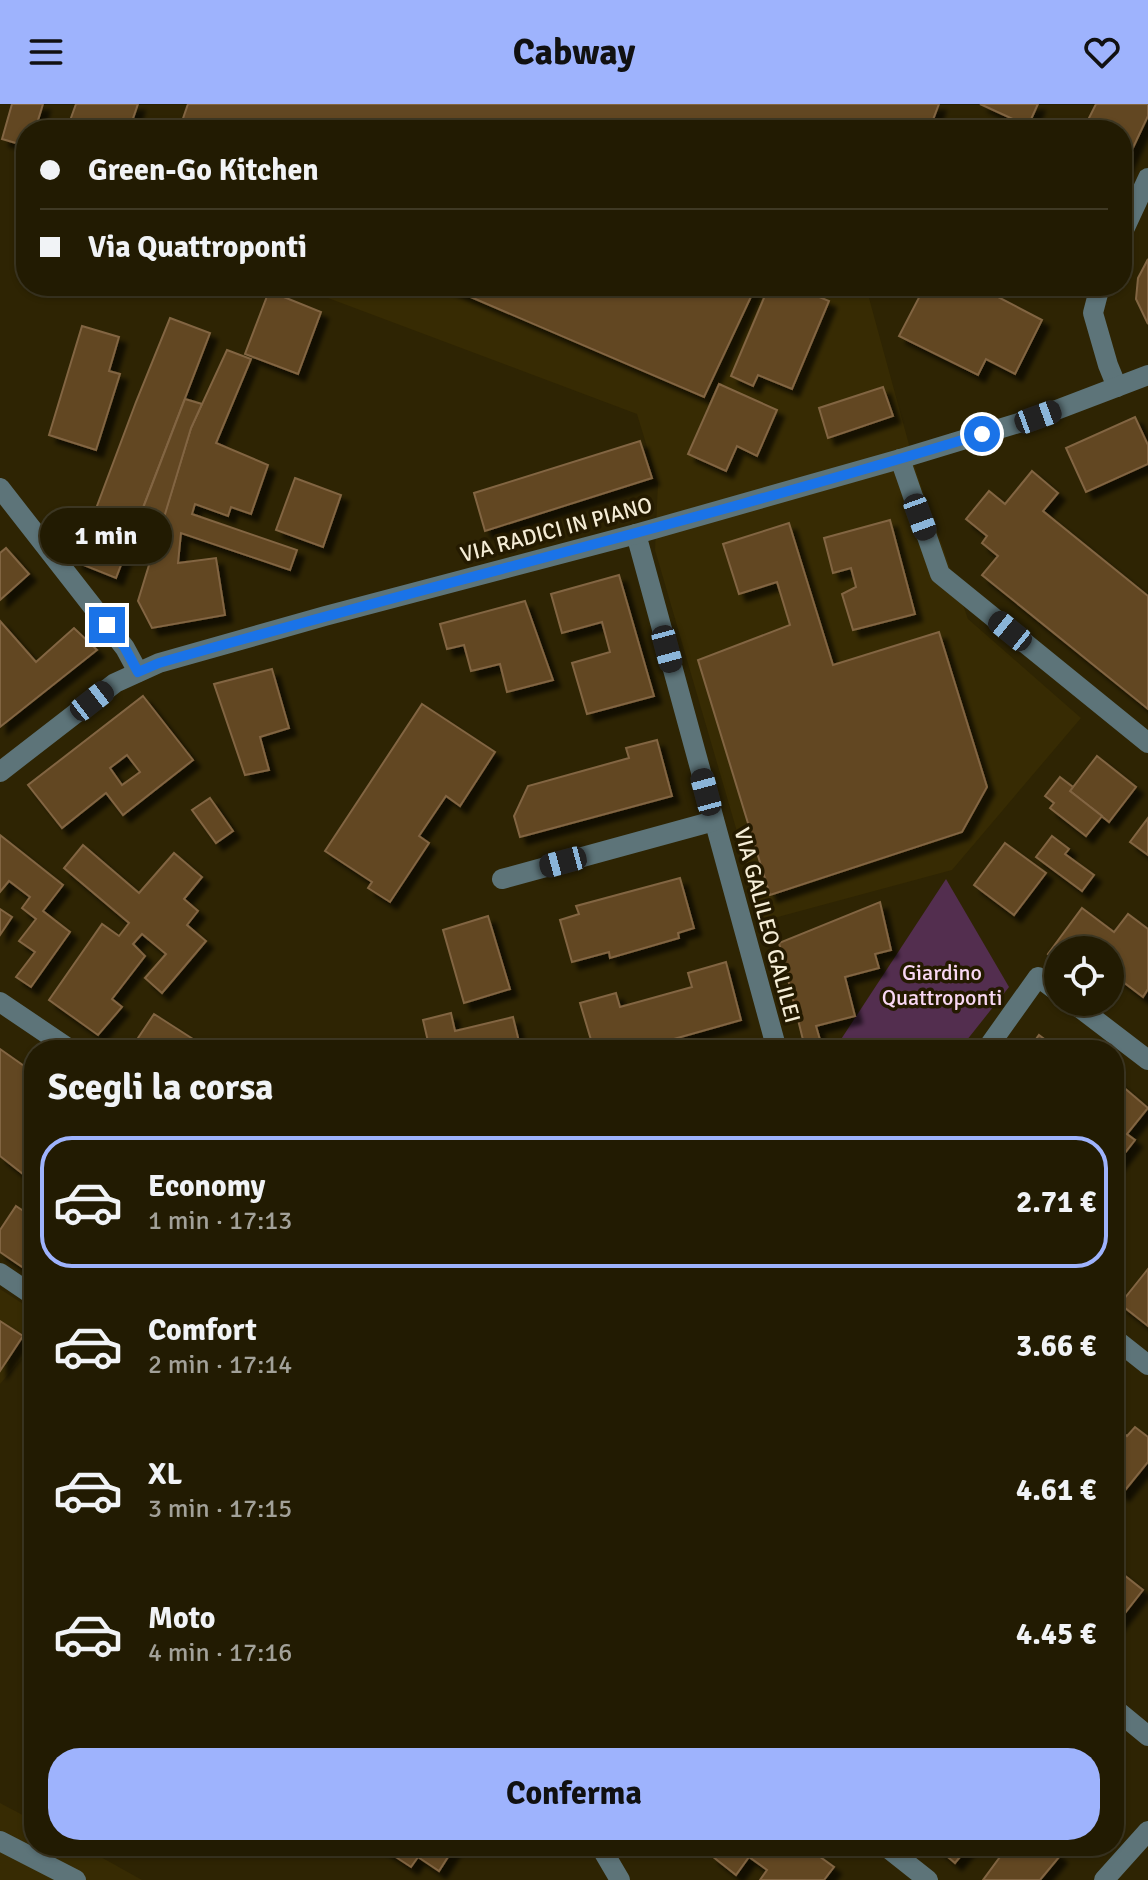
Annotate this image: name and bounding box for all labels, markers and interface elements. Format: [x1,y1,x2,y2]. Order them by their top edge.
icon: menu [24,30,68,74]
text: Cabway [513,30,635,75]
icon: heart [1080,30,1124,74]
text: Green-Go Kitchen [88,152,319,189]
text: Via Quattroponti [88,229,307,266]
car [1011,398,1065,436]
route start [964,416,1000,452]
car [901,490,939,544]
street label: VIA RADICI IN PIANO [457,491,655,568]
callout: 1 min [41,509,173,565]
text: 1 min [75,520,137,552]
route end [89,607,125,643]
car [984,607,1036,655]
car [649,623,685,675]
car [66,677,118,725]
car [688,766,724,818]
street label: VIA GALILEO GALILEI [728,825,807,1026]
car [537,844,589,880]
map controls [1044,936,1124,1016]
button: locate [1044,936,1124,1016]
park label: Giardino Quattroponti [882,959,1002,1011]
text: Scegli la corsa [48,1065,274,1110]
icon: car [52,1166,124,1238]
text: Economy [148,1168,265,1205]
text: 2.71 € [1016,1184,1096,1221]
text: 1 min · 17:13 [148,1205,292,1237]
icon: car [52,1310,124,1382]
text: Comfort [148,1312,257,1349]
text: 3.66 € [1016,1328,1096,1365]
text: 2 min · 17:14 [148,1349,292,1381]
icon: car [52,1454,124,1526]
text: XL [148,1456,182,1493]
text: 4.61 € [1016,1472,1096,1509]
text: 3 min · 17:15 [148,1493,292,1525]
icon: car [52,1598,124,1670]
text: Moto [148,1600,215,1637]
text: 4.45 € [1016,1616,1096,1653]
text: 4 min · 17:16 [148,1637,292,1669]
button: Conferma [48,1748,1100,1840]

